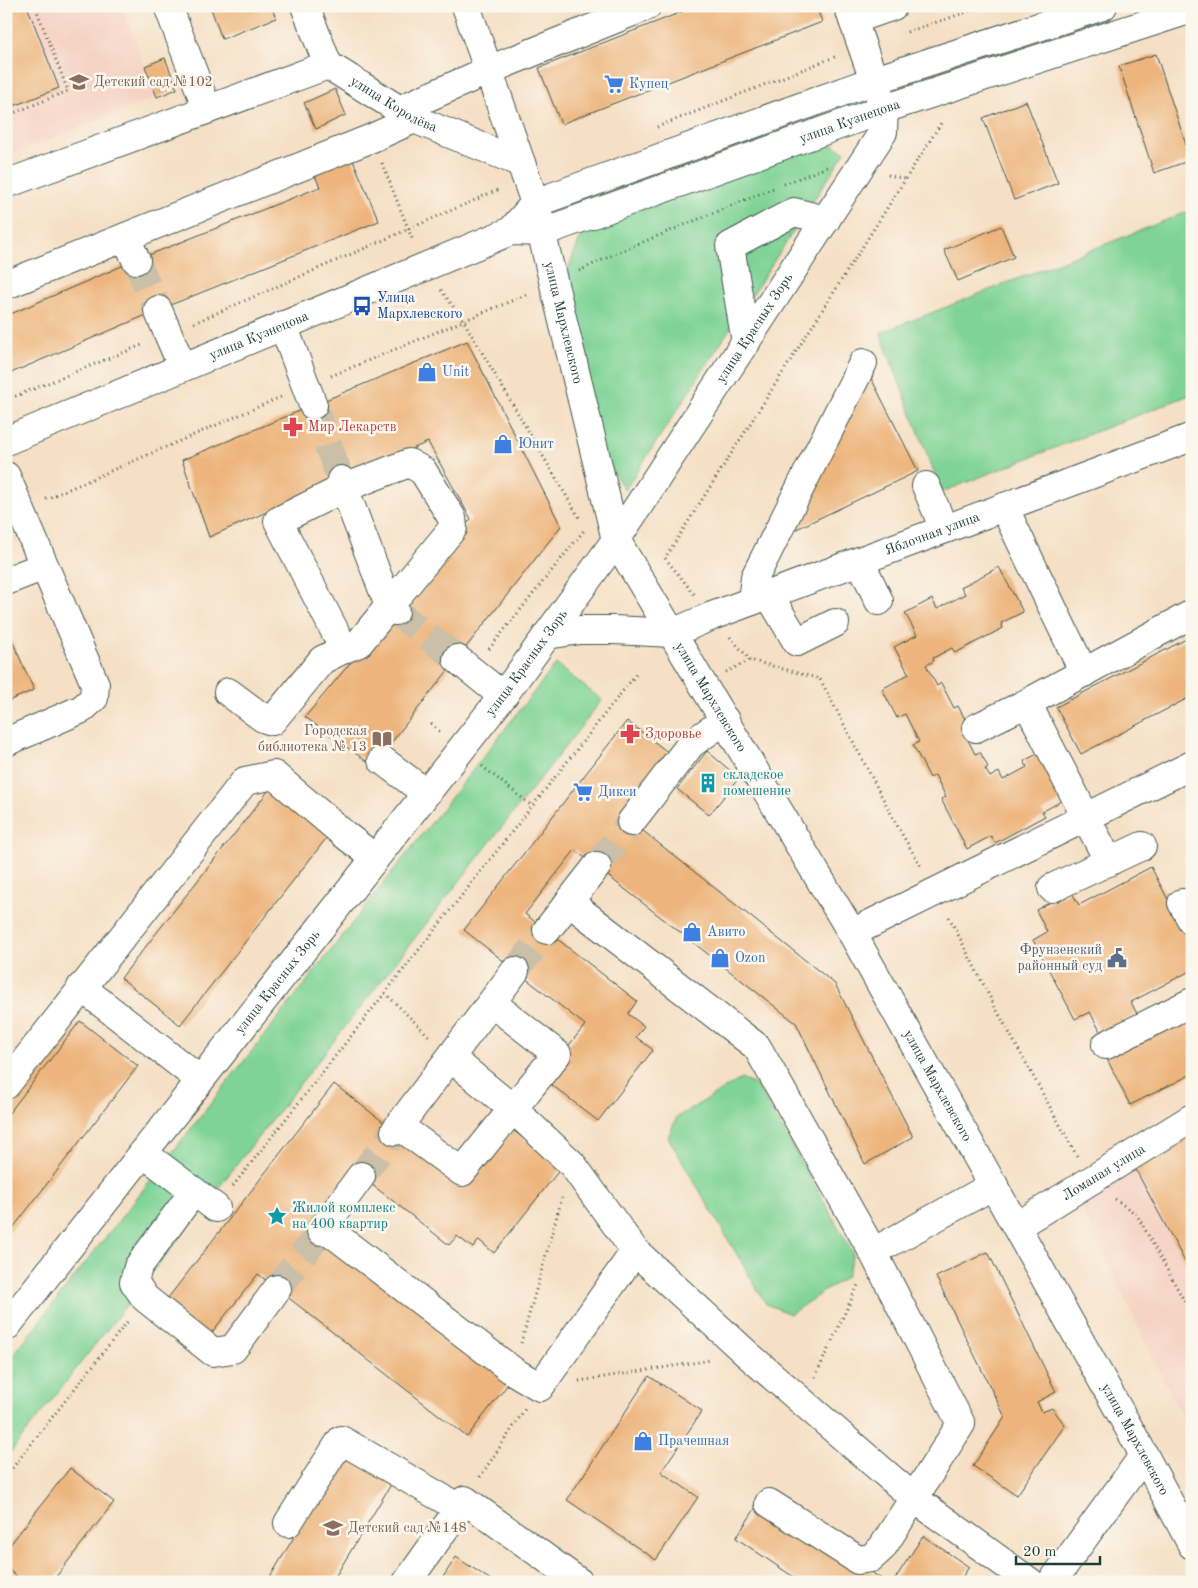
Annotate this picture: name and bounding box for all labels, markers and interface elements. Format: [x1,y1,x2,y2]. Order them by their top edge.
school or university icon: Детский сад №102 [68,71,90,93]
supermarket icon: Купец [603,73,625,95]
street label: улица Королёва [348,74,439,135]
place label: Детский сад №102 [94,75,213,89]
place label: Купец [629,77,669,91]
street label: улица Кузнецова [798,97,902,146]
street label: улица Мархлевского [542,260,585,385]
street label: улица Красных Зорь [714,270,796,386]
place label: Улица Мархлевского [377,291,463,321]
bus stop icon: Улица Мархлевского [351,295,373,317]
street label: улица Кузнецова [207,309,311,363]
shop icon: Unit [416,361,438,383]
place label: Unit [442,365,469,379]
pharmacy icon: Мир Лекарств [282,416,304,438]
place label: Мир Лекарств [308,420,397,434]
shop icon: Юнит [492,433,514,455]
place label: Юнит [518,437,554,451]
street label: Яблочная улица [883,510,982,558]
street label: улица Красных Зорь [483,607,570,719]
street label: улица Мархлевского [672,640,749,755]
pharmacy icon: Здоровье [619,723,641,745]
place label: Городская библиотека № 13 [258,724,367,754]
place label: Здоровье [645,727,701,741]
library icon: Городская библиотека № 13 [371,728,393,750]
place label: складское помешение [723,768,791,798]
building icon: складское помешение [697,772,719,794]
supermarket icon: Дикси [572,781,594,803]
place label: Дикси [598,785,637,799]
shop icon: Авито [681,921,703,943]
place label: Авито [707,925,746,939]
street label: улица Красных Зорь [233,927,323,1037]
place label: Фрунзенский районный суд [1018,943,1102,973]
shop icon: Ozon [709,947,731,969]
public building icon: Фрунзенский районный суд [1106,947,1128,969]
place label: Ozon [735,951,766,965]
street label: улица Мархлевского [901,1028,974,1144]
street label: Ломаная улица [1060,1142,1148,1203]
place label: Жилой комплекс на 400 квартир [292,1201,395,1231]
place icon: Жилой комплекс на 400 квартир [266,1205,288,1227]
street label: улица Мархлевского [1098,1381,1171,1498]
shop icon: Прачешная [632,1430,654,1452]
place label: Прачешная [658,1434,729,1448]
school or university icon: Детский сад №148 [322,1517,344,1539]
place label: Детский сад №148 [348,1521,467,1535]
scale bar [1016,1533,1099,1565]
text: 20 m [1023,1545,1057,1560]

